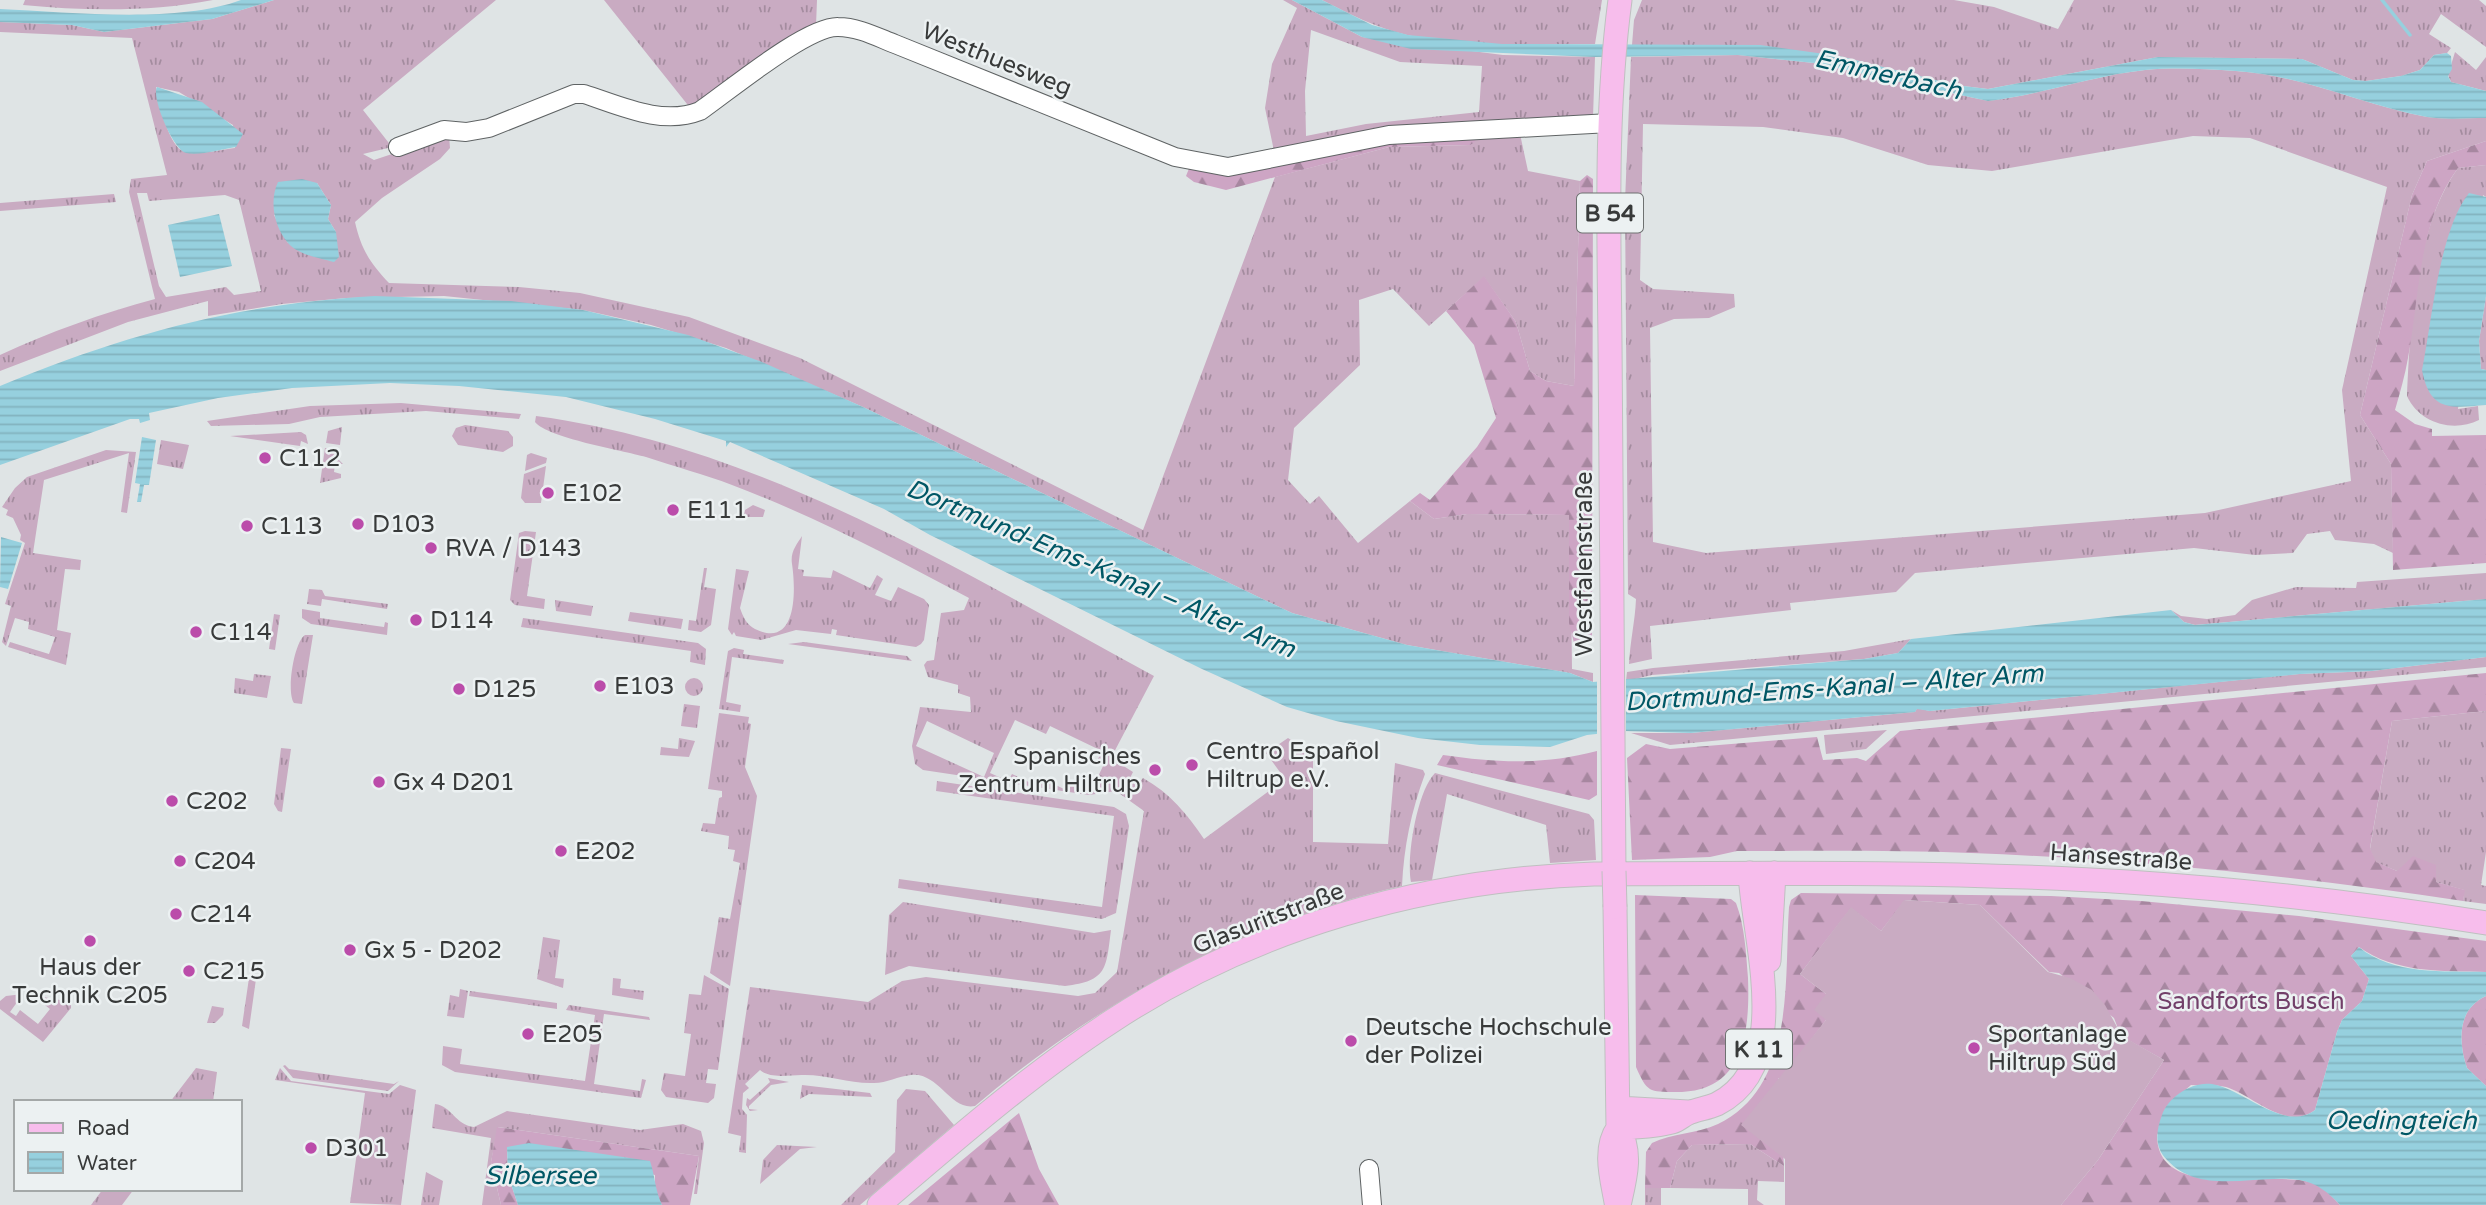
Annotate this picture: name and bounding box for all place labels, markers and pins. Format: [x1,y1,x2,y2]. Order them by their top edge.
place label: C112 [279,444,341,473]
marker: C112 [257,450,273,466]
place label: E102 [562,479,623,508]
marker: E102 [540,485,556,501]
place label: E111 [687,496,748,525]
marker: E111 [665,502,681,518]
place label: D103 [372,510,435,539]
place label: C113 [261,512,323,541]
marker: D103 [350,516,366,532]
marker: C113 [239,518,255,534]
place label: RVA / D143 [445,534,582,563]
marker: RVA / D143 [423,540,439,556]
place label: D114 [430,606,493,635]
marker: D114 [408,612,424,628]
place label: C114 [210,618,272,647]
marker: C114 [188,624,204,640]
place label: E103 [614,672,675,701]
place label: D125 [473,675,536,704]
marker: E103 [592,678,608,694]
marker: D125 [451,681,467,697]
place label: Centro Español Hiltrup e.V. [1206,737,1380,794]
place label: Spanisches Zentrum Hiltrup [959,742,1141,799]
marker: Centro Español Hiltrup e.V. [1184,757,1200,773]
marker: Spanisches Zentrum Hiltrup [1147,762,1163,778]
place label: Gx 4 D201 [393,768,515,797]
marker: Gx 4 D201 [371,774,387,790]
place label: C202 [186,787,248,816]
marker: C202 [164,793,180,809]
place label: E202 [575,837,636,866]
marker: E202 [553,843,569,859]
place label: C204 [194,847,256,876]
marker: C204 [172,853,188,869]
place label: C214 [190,900,252,929]
marker: C214 [168,906,184,922]
marker: Haus der Technik C205 [82,933,98,949]
place label: Gx 5 - D202 [364,936,502,965]
marker: Gx 5 - D202 [342,942,358,958]
place label: Haus der Technik C205 [12,953,168,1010]
place label: C215 [203,957,265,986]
marker: C215 [181,963,197,979]
place label: Deutsche Hochschule der Polizei [1365,1013,1611,1070]
place label: E205 [542,1020,603,1049]
place label: Sportanlage Hiltrup Süd [1988,1020,2127,1077]
marker: E205 [520,1026,536,1042]
marker: Deutsche Hochschule der Polizei [1343,1033,1359,1049]
marker: Sportanlage Hiltrup Süd [1966,1040,1982,1056]
place label: D301 [325,1134,388,1163]
marker: D301 [303,1140,319,1156]

